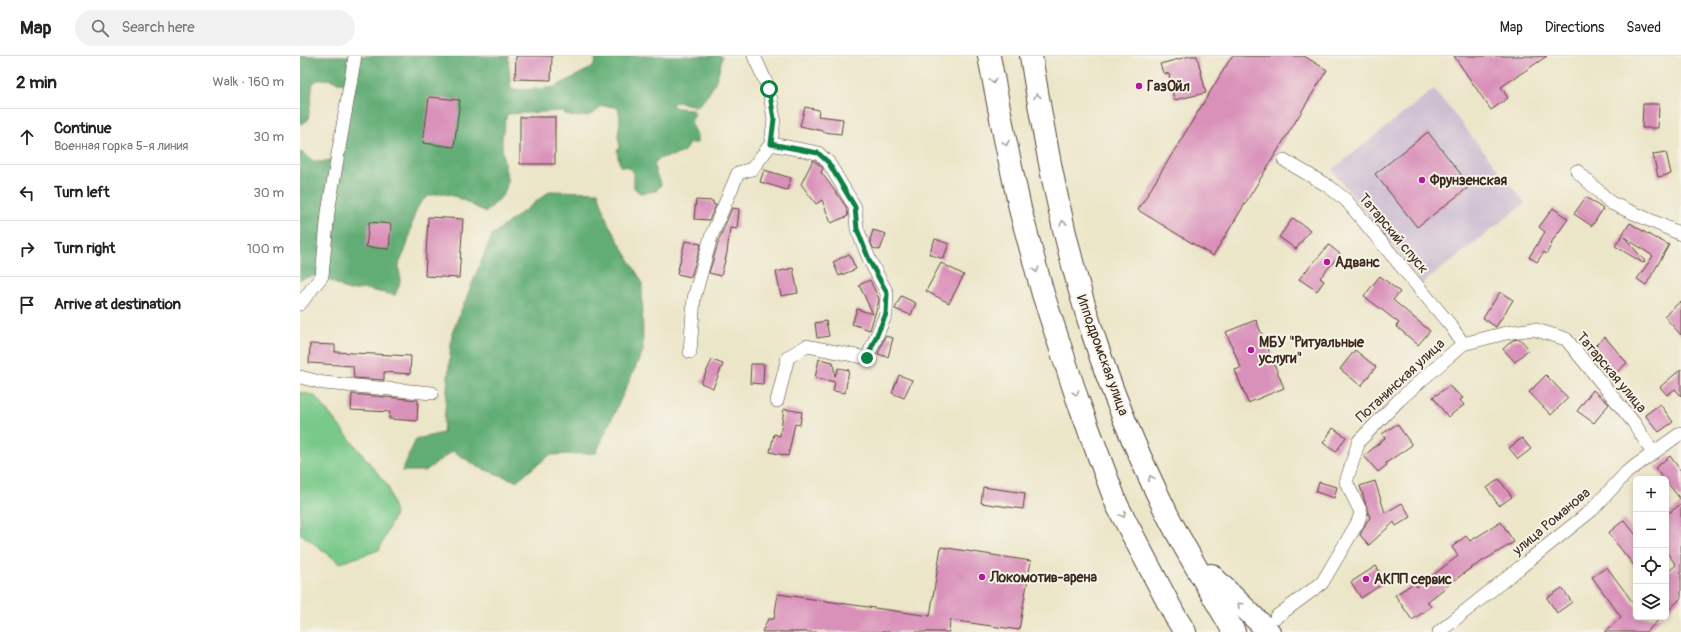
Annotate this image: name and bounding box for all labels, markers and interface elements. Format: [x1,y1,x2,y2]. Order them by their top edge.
search box [75,10,355,46]
text: Map [20,16,51,40]
icon: search [89,17,111,39]
text: Search here [121,18,195,37]
text: Map [1500,19,1523,36]
text: Directions [1545,19,1604,36]
text: Saved [1626,19,1661,36]
text: 2 min [16,72,57,93]
text: Walk · 160 m [213,74,284,90]
one-way arrow [989,78,997,84]
place label: ГазОйл [1147,78,1190,95]
route start [760,80,778,98]
marker: ГазОйл [1134,81,1144,91]
one-way arrow [1034,93,1042,99]
text: Continue [54,119,112,138]
icon: ahead [16,126,38,148]
text: 30 m [254,129,284,145]
text: Военная горка 5-я линия [54,138,188,154]
one-way arrow [1001,140,1009,147]
place label: Фрунзенская [1429,172,1507,189]
marker: Фрунзенская [1417,175,1427,185]
icon: left [16,182,38,204]
text: Turn left [54,183,110,202]
text: 30 m [254,185,284,201]
street label: Татарский спуск [1355,190,1432,277]
one-way arrow [1060,220,1068,227]
icon: right [16,238,38,260]
text: Turn right [54,239,115,258]
text: 100 m [247,241,284,257]
place label: Адванс [1335,254,1380,271]
marker: Адванс [1322,257,1332,267]
one-way arrow [1031,266,1040,273]
street label: Ипподромская улица [1073,292,1132,418]
icon: arrive [16,294,38,316]
text: Arrive at destination [54,295,181,314]
street label: Татарская улица [1573,329,1650,416]
place label: МБУ "Ритуальные услуги" [1258,334,1365,367]
street label: Потанинская улица [1353,335,1448,426]
marker: МБУ "Ритуальные услуги" [1246,345,1256,355]
route end [858,349,876,367]
one-way arrow [1071,390,1080,397]
one-way arrow [1148,475,1156,483]
map controls [1633,476,1669,620]
button: + [1633,476,1669,512]
street label: улица Романова [1508,484,1594,559]
one-way arrow [1118,510,1125,518]
button: − [1633,512,1669,548]
button: locate [1633,548,1669,584]
place label: Локомотив-арена [989,569,1098,586]
place label: АКПП сервис [1374,571,1452,588]
marker: Локомотив-арена [977,572,987,582]
marker: АКПП сервис [1361,574,1371,584]
button: layers [1633,584,1669,620]
one-way arrow [1237,602,1245,610]

